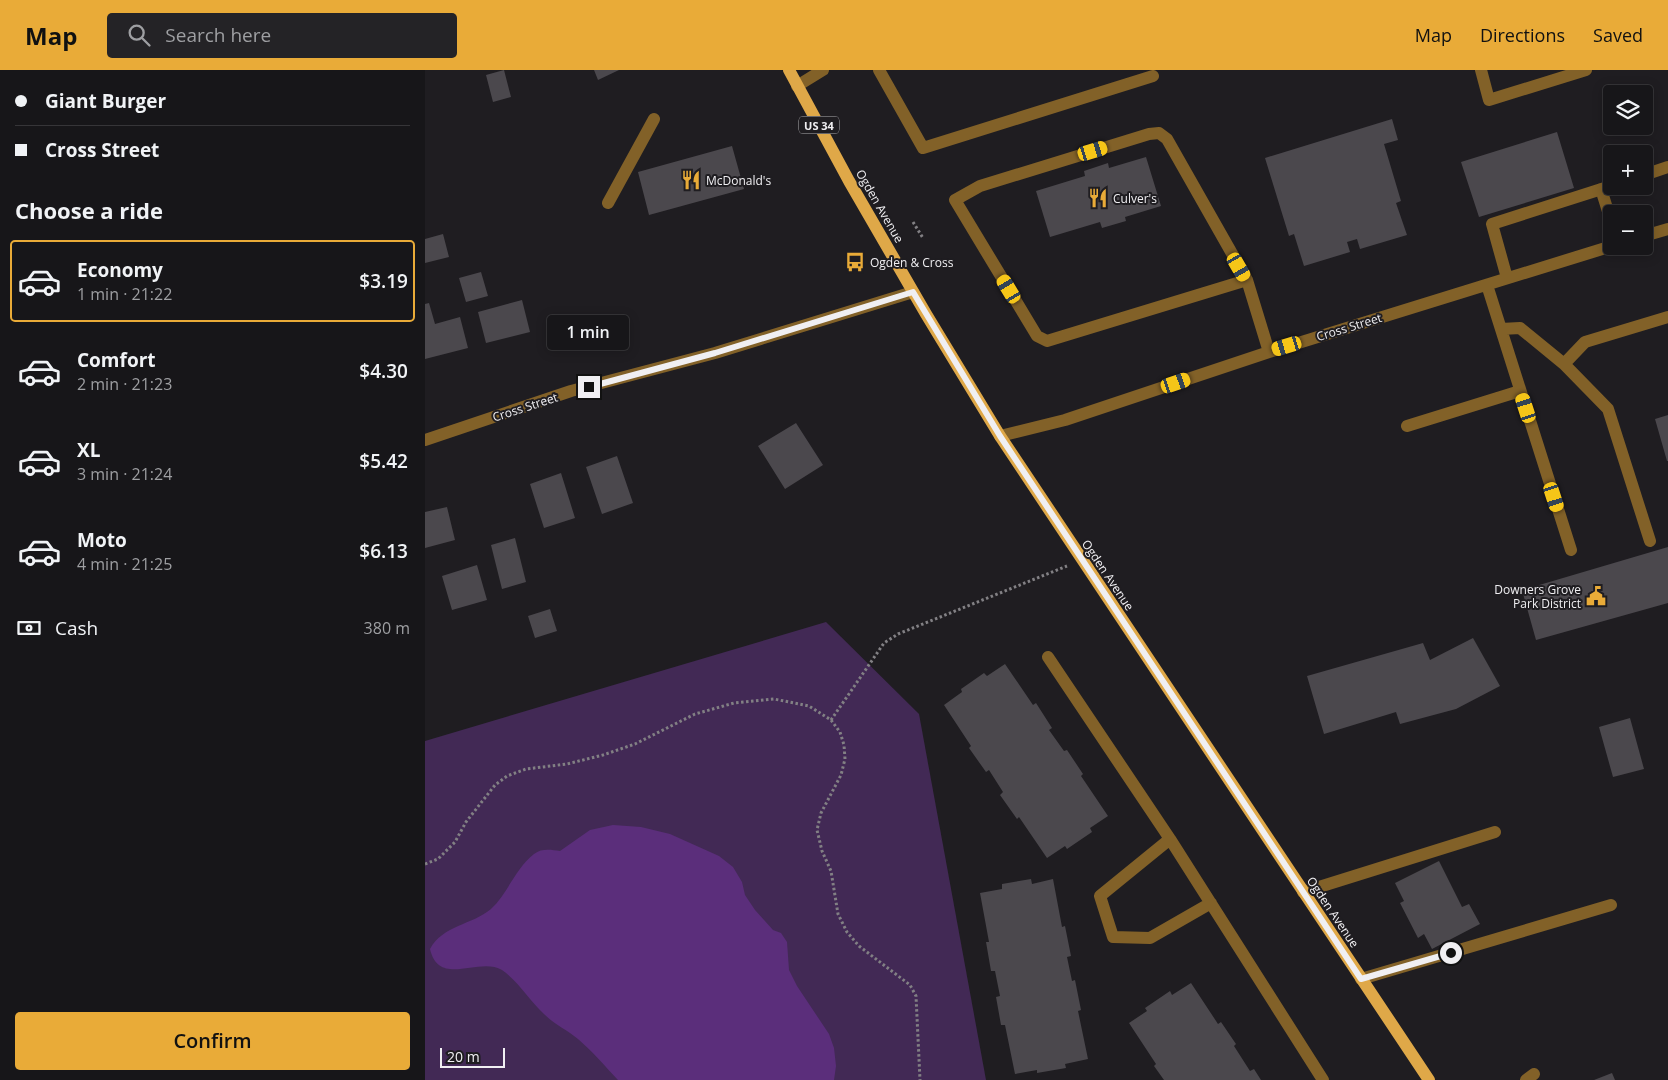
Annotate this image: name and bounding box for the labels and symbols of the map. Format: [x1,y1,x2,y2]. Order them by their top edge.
road number: US 34 [799,116,839,134]
car [1076,139,1109,163]
street label: Ogden Avenue [852,166,908,246]
restaurant icon: McDonald's [680,169,702,191]
place label: McDonald's [706,172,771,189]
restaurant icon: Culver's [1087,187,1109,209]
place label: Culver's [1113,190,1157,207]
car [1225,250,1252,284]
bus stop icon: Ogden & Cross [844,251,866,273]
place label: Ogden & Cross [870,254,954,271]
car [994,272,1023,306]
street label: Cross Street [1314,309,1384,345]
callout: 1 min [548,314,630,350]
car [1270,334,1303,358]
car [1159,371,1192,395]
route end [578,376,600,398]
street label: Cross Street [490,388,560,426]
car [1514,391,1537,425]
car [1542,480,1565,514]
street label: Ogden Avenue [1078,536,1138,614]
place label: Downers Grove Park District [1494,581,1581,612]
public building icon: Downers Grove Park District [1585,585,1607,607]
street label: Ogden Avenue [1303,873,1363,951]
route start [1440,942,1462,964]
scale bar [440,1045,505,1068]

